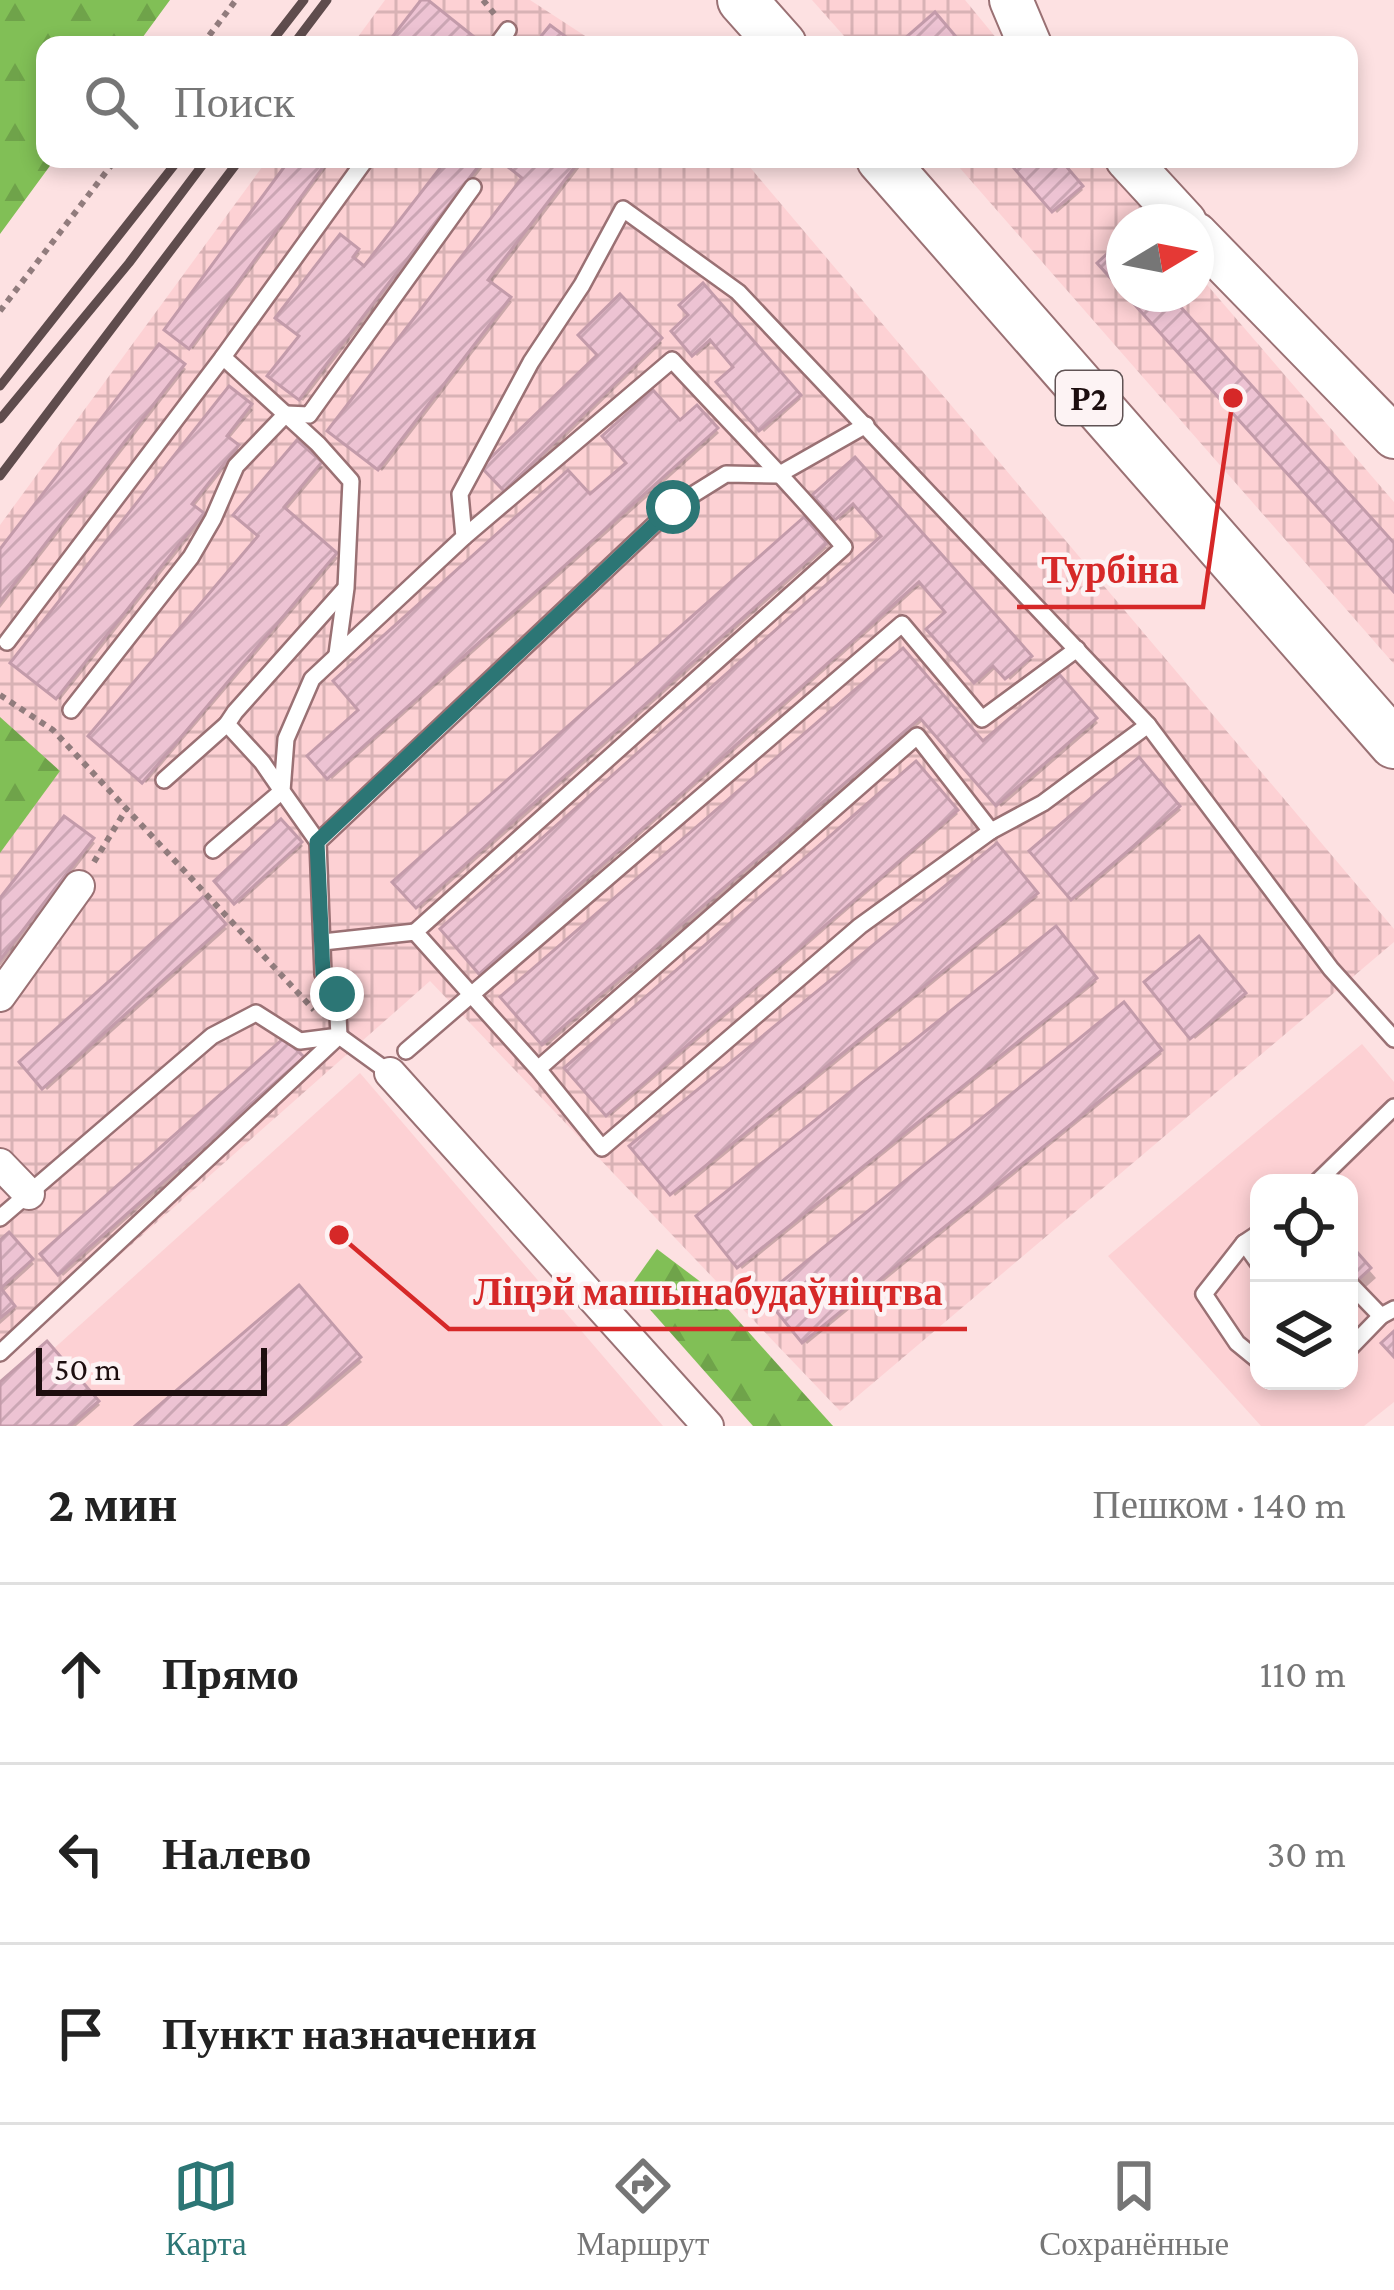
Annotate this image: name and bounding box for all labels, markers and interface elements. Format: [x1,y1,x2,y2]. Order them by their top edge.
search box [36,36,1358,168]
icon: search [78,69,144,135]
text: Поиск [174,77,295,127]
north arrow [1106,204,1214,312]
road number: Р2 [1056,371,1122,425]
route start [646,480,700,534]
callout: Турбіна [1017,532,1203,607]
text: Турбіна [1041,548,1179,592]
route end [310,967,364,1021]
map controls [1250,1174,1358,1390]
button: locate [1250,1174,1358,1282]
callout: Ліцэй машынабудаўніцтва [449,1254,967,1329]
text: Ліцэй машынабудаўніцтва [473,1270,943,1314]
button: layers [1250,1282,1358,1390]
scale bar [36,1342,267,1395]
text: 50 m [54,1350,121,1387]
text: 2 мин [48,1475,177,1532]
text: Пешком · 140 m [1093,1483,1346,1526]
icon: ahead [48,1641,114,1707]
text: Прямо [162,1649,299,1699]
text: 110 m [1259,1652,1346,1695]
icon: left [48,1821,114,1887]
text: Налево [162,1829,312,1879]
text: 30 m [1267,1832,1346,1875]
icon: arrive [48,2001,114,2067]
text: Пункт назначения [162,2009,537,2059]
tab: Карта [165,2153,247,2263]
tab: Маршрут [577,2153,709,2263]
tab: Сохранённые [1039,2153,1229,2263]

